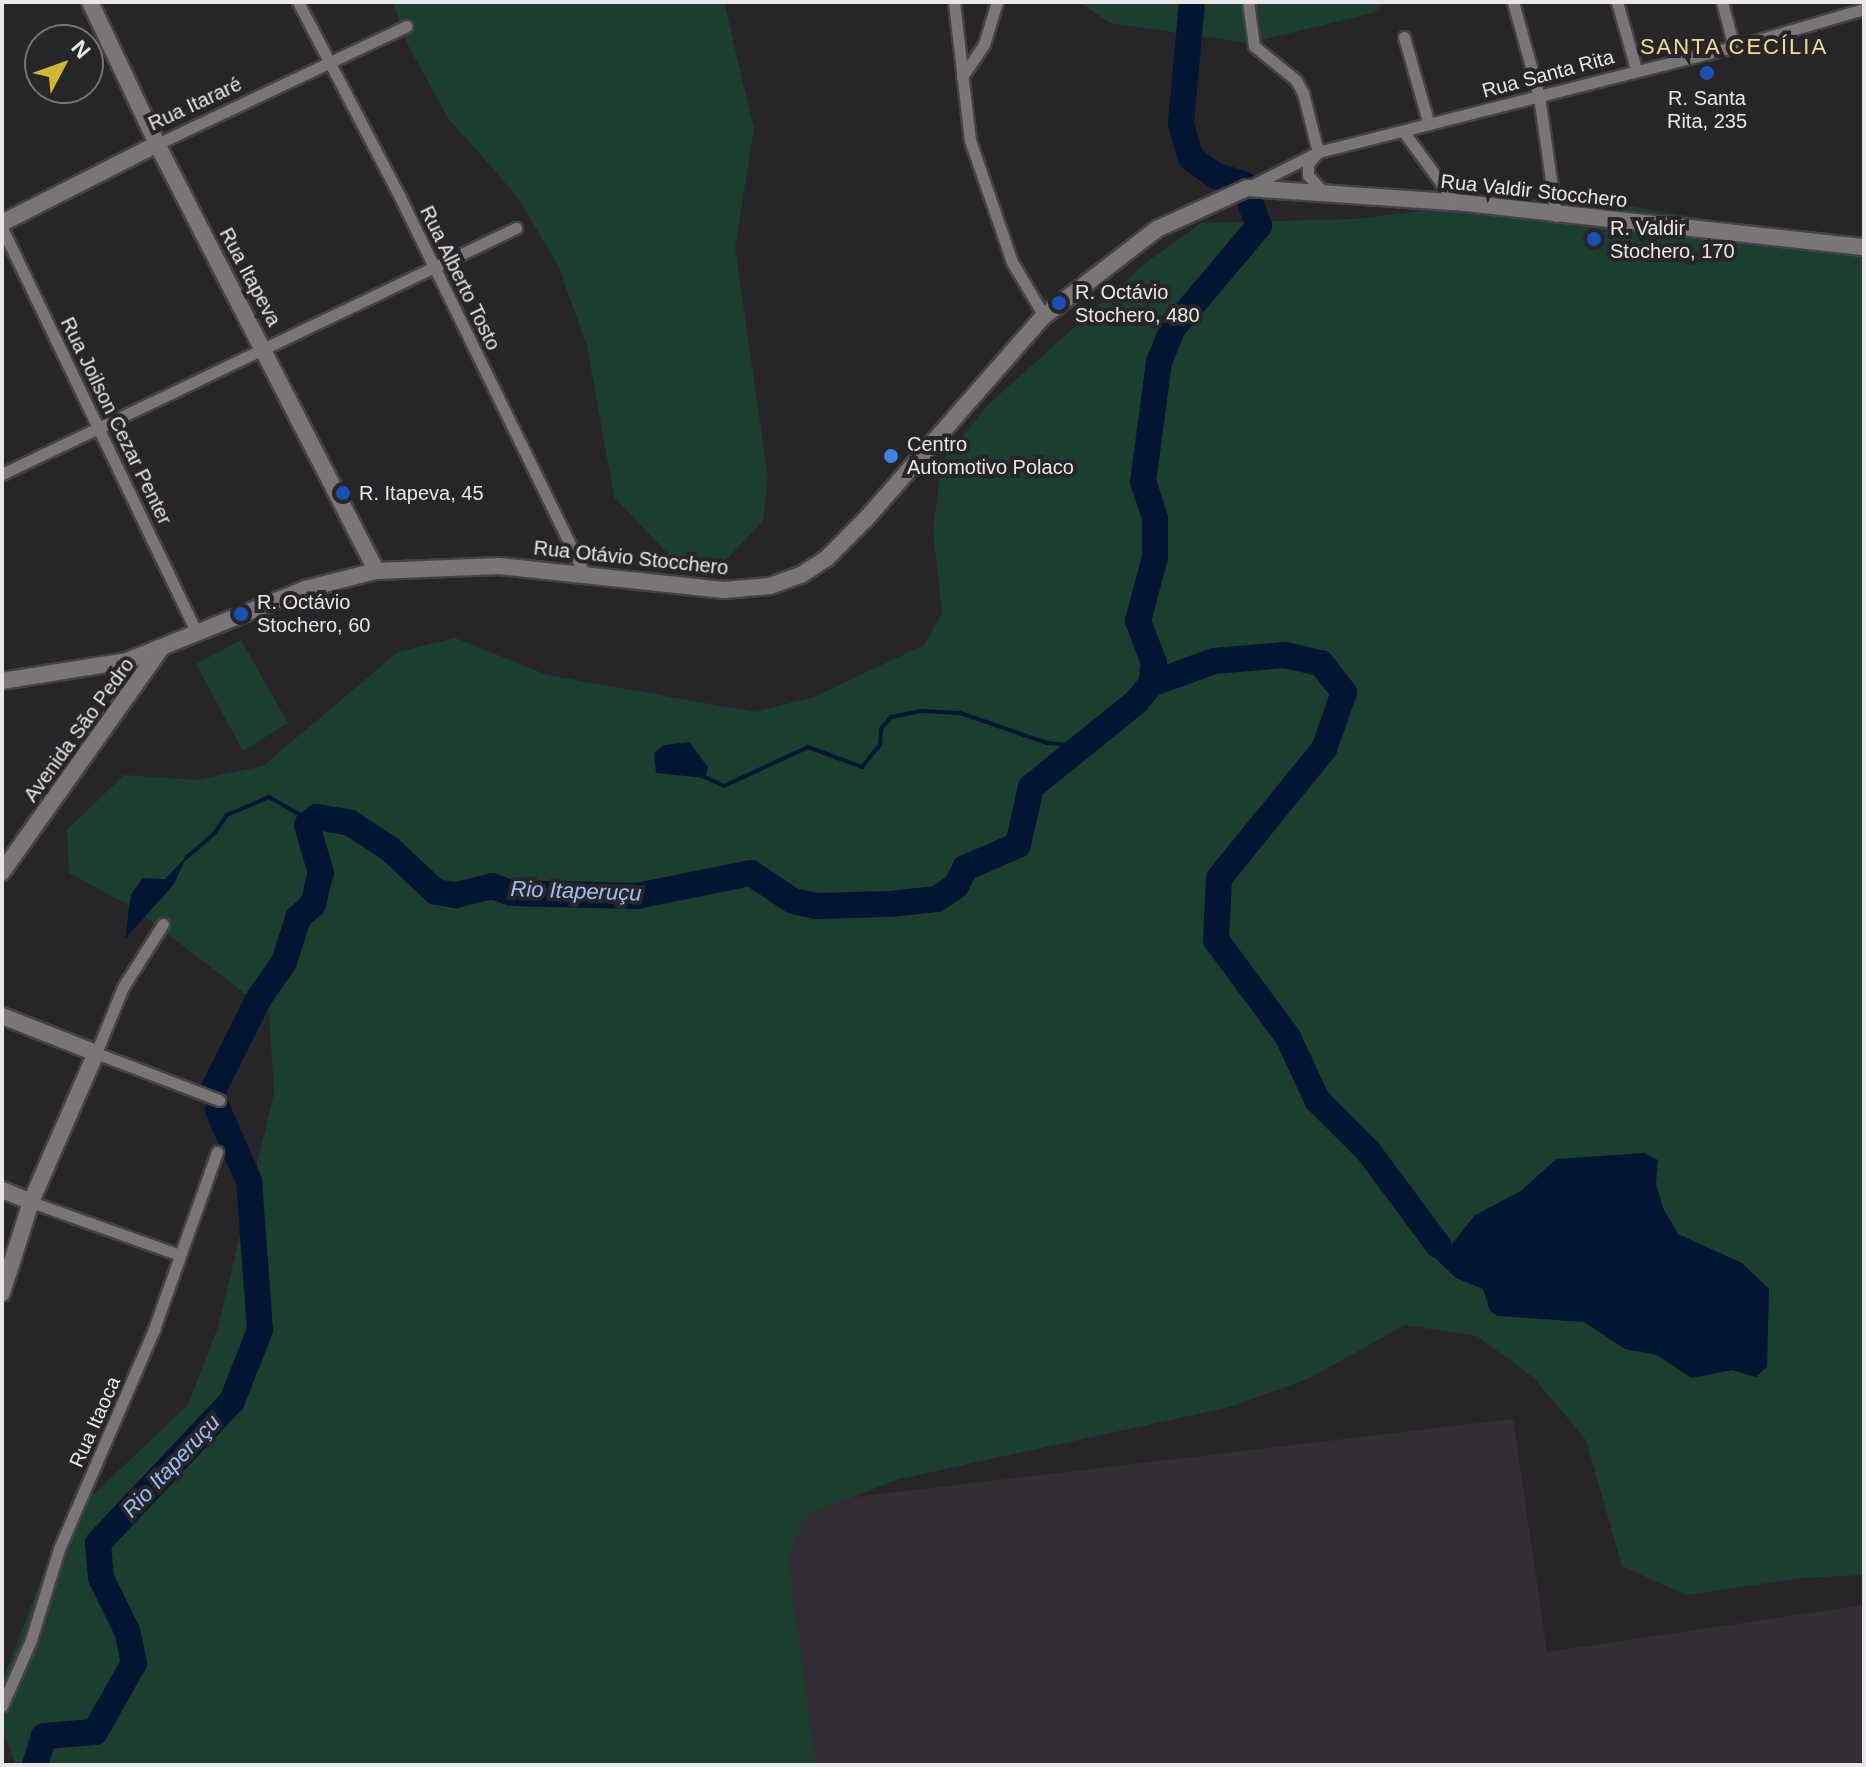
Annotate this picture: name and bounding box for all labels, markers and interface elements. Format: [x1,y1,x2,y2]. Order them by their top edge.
north arrow [24,24,104,104]
district label: SANTA CECÍLIA [1639,34,1829,60]
text: N [66,35,96,63]
street label: Rua Santa Rita [1479,45,1617,103]
marker: R. Santa Rita, 235 [1698,64,1716,82]
street label: Rua Itararé [145,72,245,136]
place label: R. Santa Rita, 235 [1667,86,1747,133]
street label: Rua Valdir Stocchero [1440,169,1628,213]
street label: Rua Alberto Tosto [414,201,506,355]
place label: R. Valdir Stochero, 170 [1610,216,1735,263]
street label: Rua Itapeva [214,224,286,330]
marker: R. Valdir Stochero, 170 [1585,230,1603,248]
place label: R. Octávio Stochero, 480 [1075,280,1200,327]
marker: R. Octávio Stochero, 480 [1050,294,1068,312]
street label: Rua Joilson Cezar Penter [55,313,177,529]
place label: Centro Automotivo Polaco [907,432,1074,479]
marker: Centro Automotivo Polaco [882,447,900,465]
place label: R. Itapeva, 45 [359,481,484,505]
marker: R. Itapeva, 45 [334,484,352,502]
street label: Rua Otávio Stocchero [532,536,730,580]
place label: R. Octávio Stochero, 60 [257,590,370,637]
marker: R. Octávio Stochero, 60 [232,605,250,623]
street label: Avenida São Pedro [19,653,139,807]
water label: Rio Itaperuçu [510,876,642,906]
street label: Rua Itaoca [64,1373,126,1471]
water label: Rio Itaperuçu [117,1409,225,1523]

